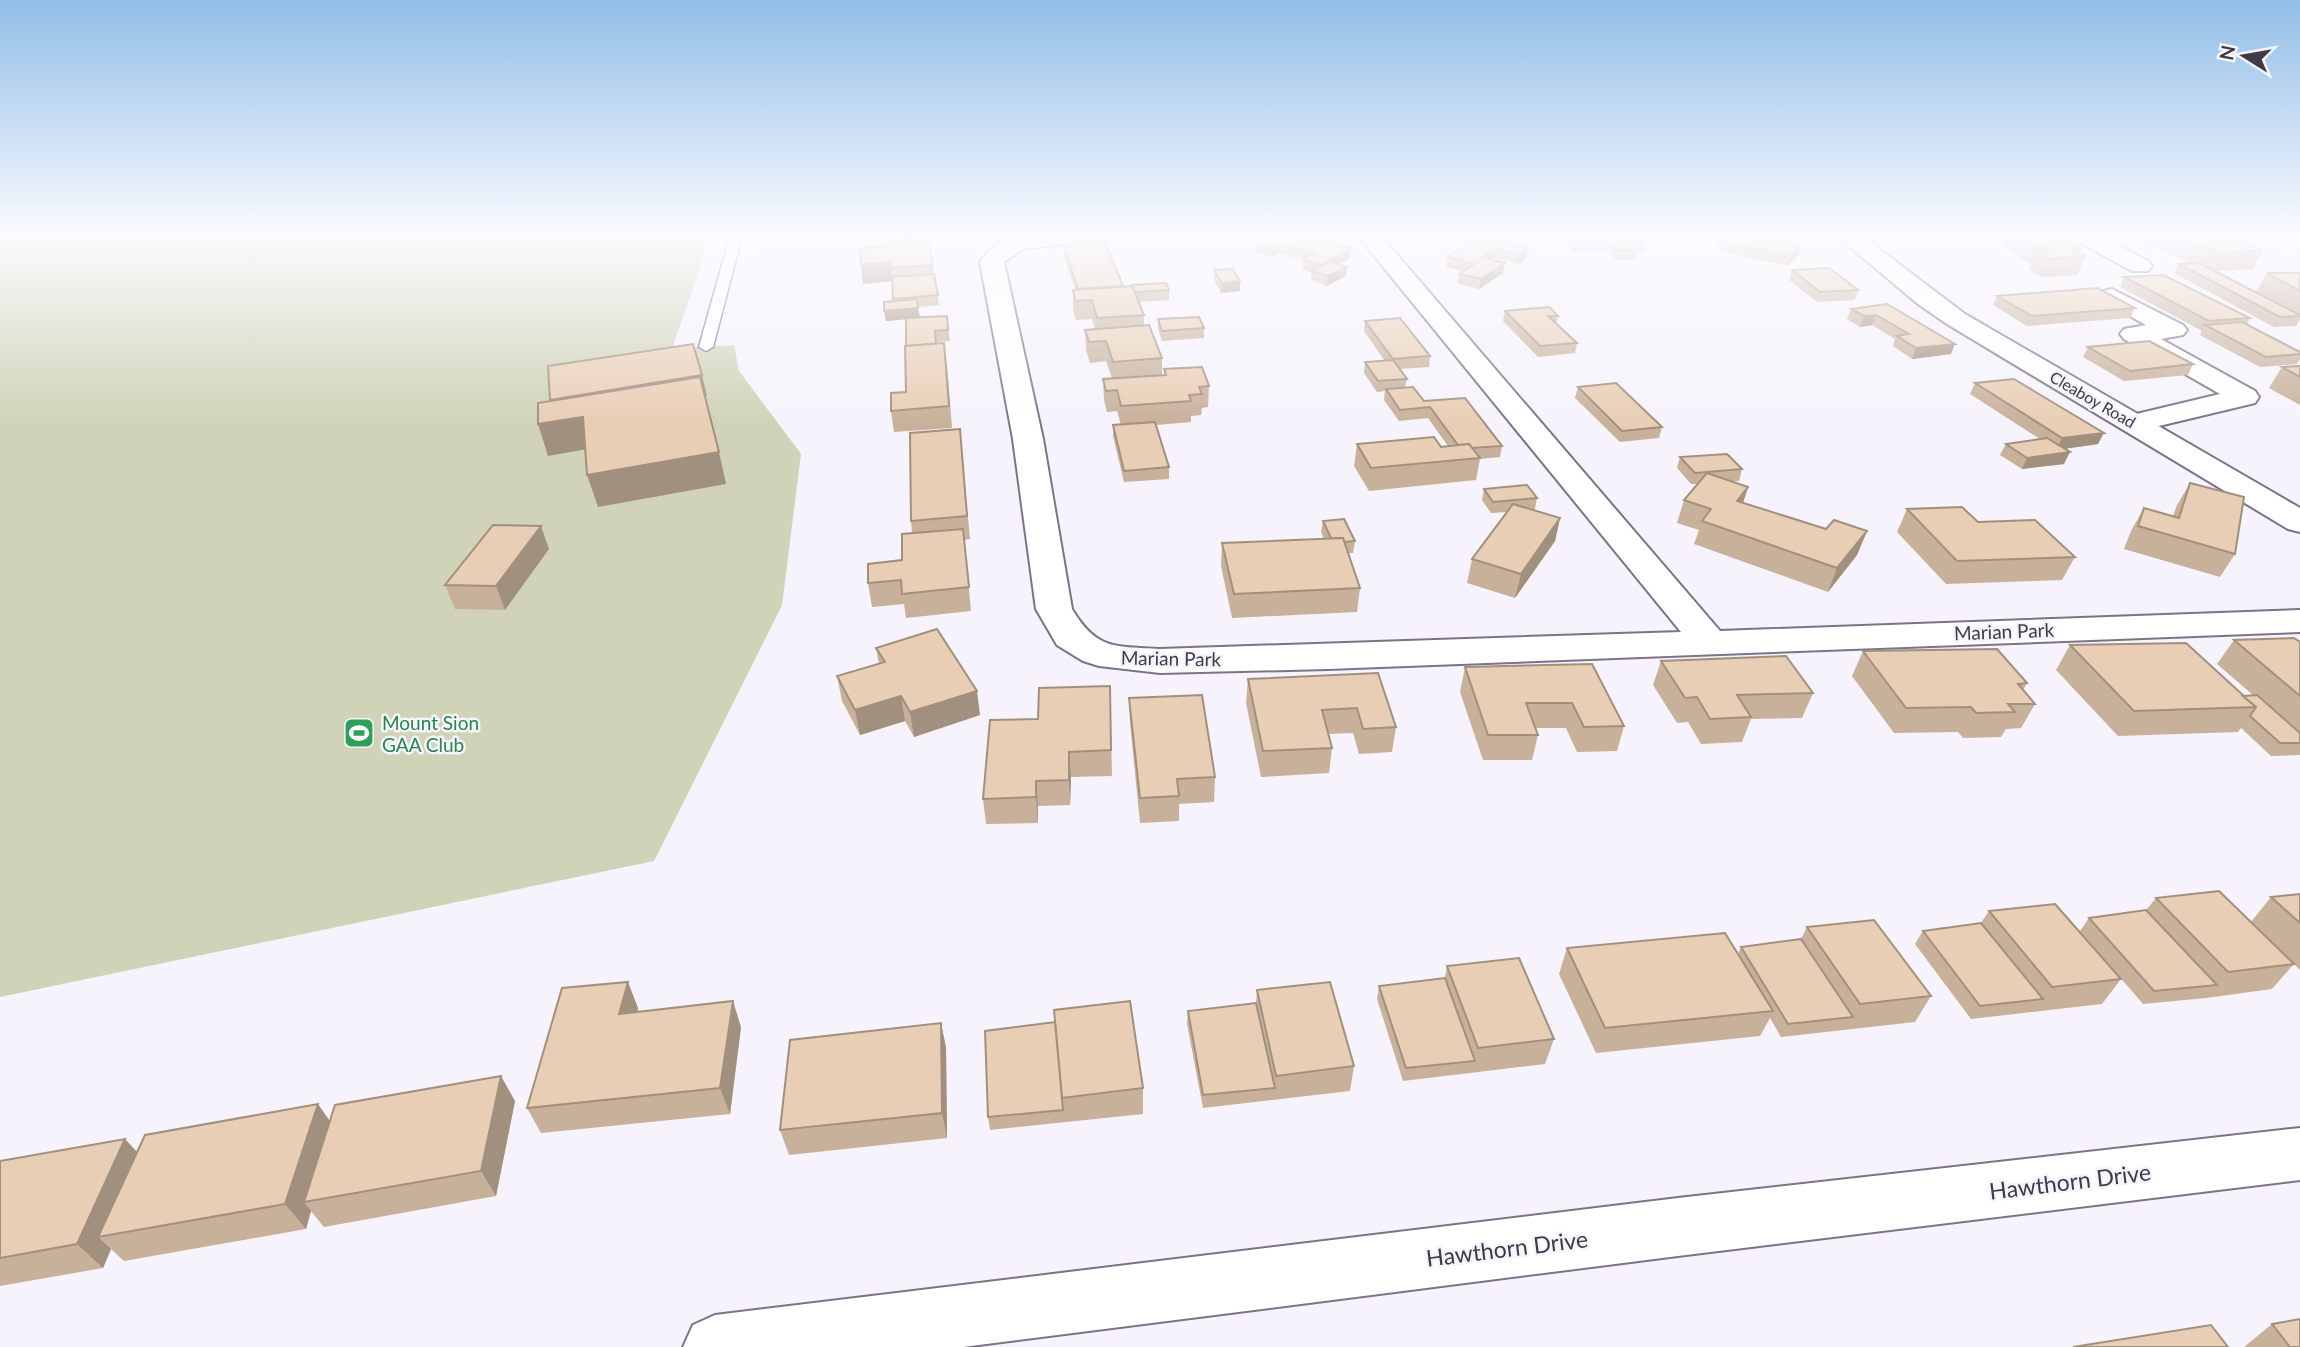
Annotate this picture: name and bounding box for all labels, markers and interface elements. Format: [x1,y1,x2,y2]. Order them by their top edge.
north arrow [2209,21,2279,91]
text: N [2214,43,2240,62]
street label: Cleaboy Road [2047,367,2139,431]
street label: Marian Park [1953,618,2055,644]
street label: Marian Park [1121,646,1222,670]
place label: Mount Sion GAA Club [382,711,479,756]
sports icon: Mount Sion GAA Club [342,716,376,750]
street label: Hawthorn Drive [1988,1157,2152,1205]
street label: Hawthorn Drive [1425,1224,1589,1272]

